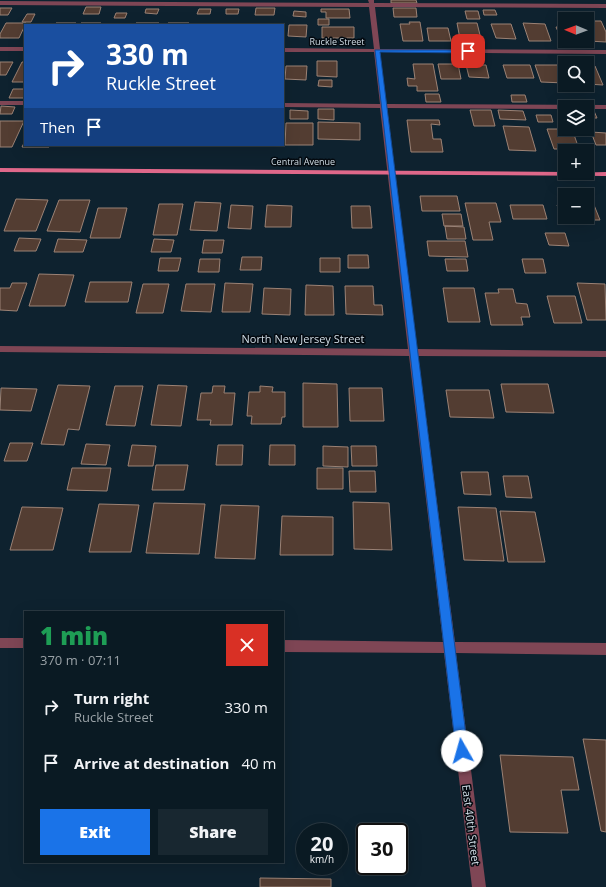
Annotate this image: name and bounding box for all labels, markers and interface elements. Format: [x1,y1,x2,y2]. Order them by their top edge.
north arrow [558,12,594,48]
map controls [558,12,594,224]
pin [451,34,485,68]
text: 330 m [106,35,189,73]
street label: Ruckle Street [310,35,364,48]
icon: right [40,40,92,92]
icon: arrive [457,40,479,62]
button: search [558,56,594,92]
text: Ruckle Street [106,71,216,95]
button: layers [558,100,594,136]
icon: arrive [83,116,105,138]
text: Then [40,117,75,137]
button: + [558,144,594,180]
street label: Central Avenue [271,155,335,168]
button: − [558,188,594,224]
street label: North New Jersey Street [242,331,365,346]
text: 1 min [40,619,108,652]
button: close [226,624,268,666]
text: 370 m · 07:11 [40,651,121,669]
text: Turn right [74,688,149,708]
icon: right [40,696,62,718]
text: 330 m [224,697,268,717]
text: Ruckle Street [74,708,153,726]
position arrow [441,730,483,772]
icon: arrive [40,752,62,774]
text: Arrive at destination [74,753,229,773]
text: 40 m [241,753,276,773]
street label: East 40th Street [459,784,484,866]
button: Exit [40,809,150,855]
button: Share [158,809,268,855]
speed limit sign: 30 [356,823,408,875]
text: 20 [311,830,333,857]
text: km/h [310,852,334,866]

